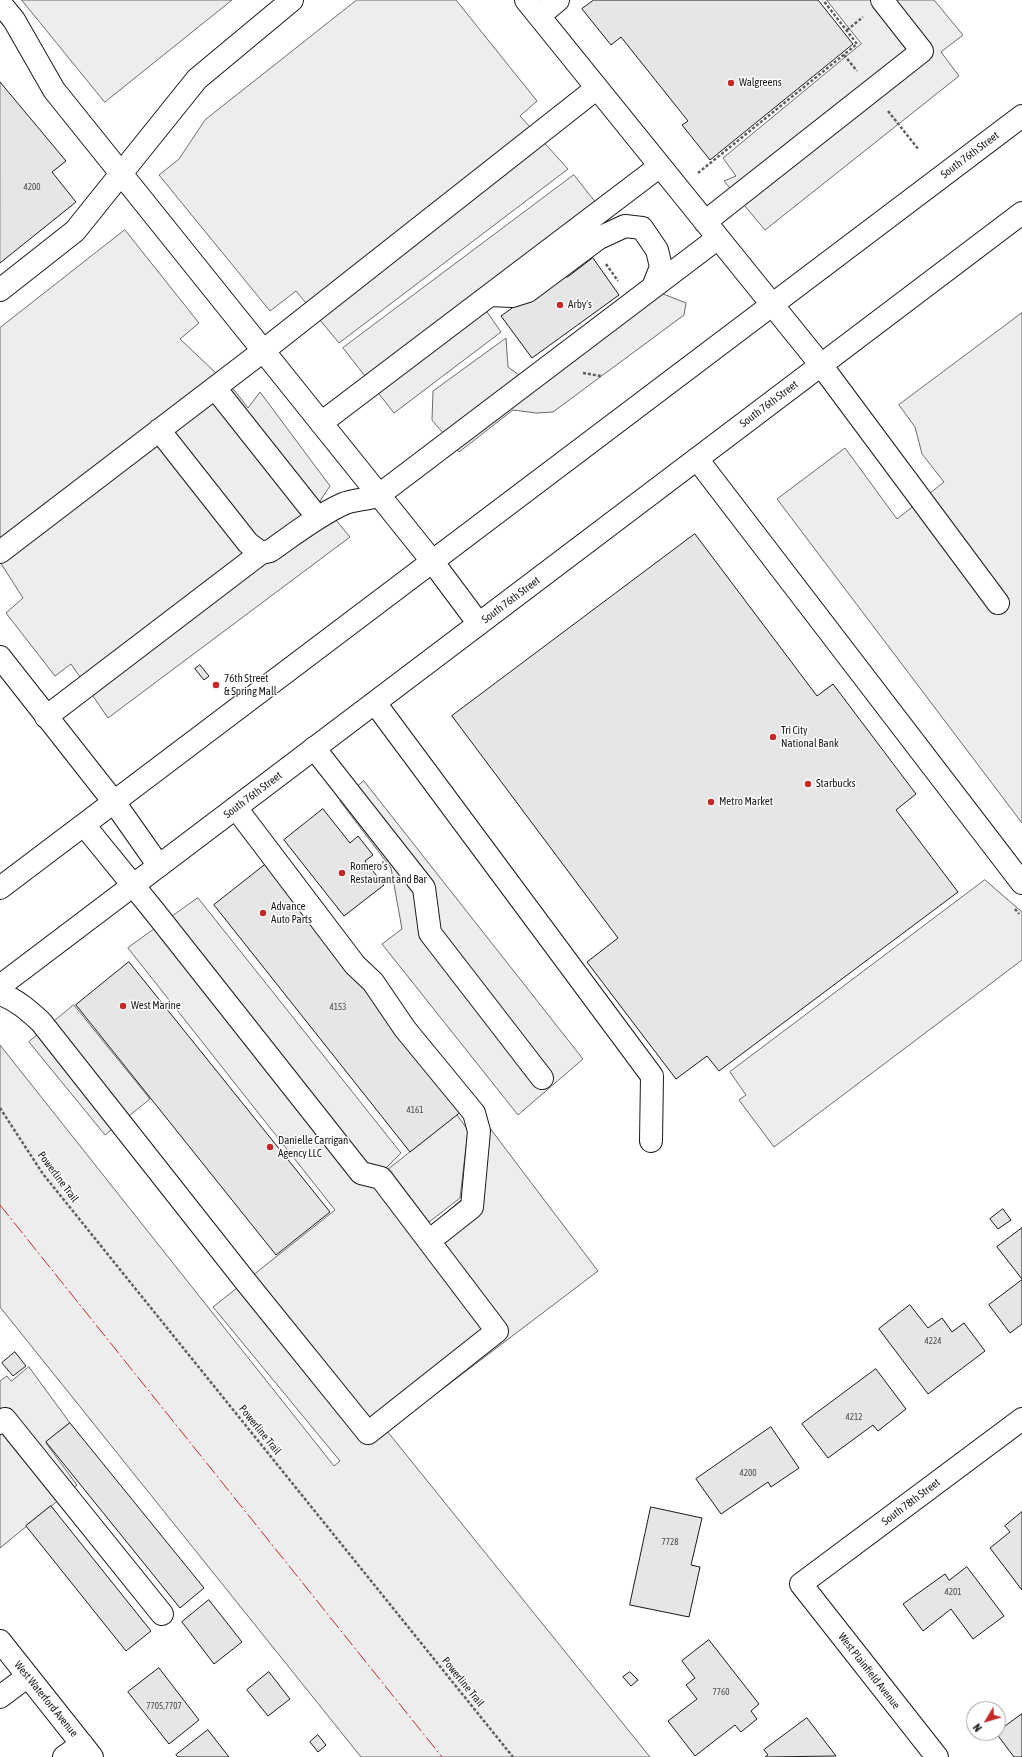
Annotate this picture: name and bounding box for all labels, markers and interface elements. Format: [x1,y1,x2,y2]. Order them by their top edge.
place label: Walgreens [739,76,782,90]
marker: Walgreens [726,78,736,88]
street label: South 76th Street [938,129,1002,181]
house number: 4200 [24,182,40,192]
place label: Arby's [568,298,592,312]
marker: Arby's [555,300,565,310]
street label: South 76th Street [737,378,801,430]
street label: South 76th Street [479,574,543,626]
place label: 76th Street & Spring Mall [224,672,277,698]
marker: 76th Street & Spring Mall [211,680,221,690]
place label: Tri City National Bank [781,724,839,750]
marker: Tri City National Bank [768,732,778,742]
street label: South 76th Street [221,769,285,821]
place label: Starbucks [816,777,855,791]
marker: Starbucks [803,779,813,789]
place label: Metro Market [719,795,773,809]
marker: Metro Market [706,797,716,807]
place label: Romero’s Restaurant and Bar [350,860,427,886]
marker: Romero’s Restaurant and Bar [337,868,347,878]
place label: Advance Auto Parts [271,900,312,926]
marker: Advance Auto Parts [258,908,268,918]
place label: West Marine [131,999,181,1013]
marker: West Marine [118,1001,128,1011]
house number: 4153 [330,1002,346,1012]
house number: 4161 [407,1105,423,1115]
place label: Danielle Carrigan Agency LLC [278,1134,348,1160]
marker: Danielle Carrigan Agency LLC [265,1142,275,1152]
street label: Powerline Trail [35,1149,81,1205]
house number: 4224 [925,1336,941,1346]
street label: Powerline Trail [236,1403,284,1457]
house number: 4212 [846,1412,862,1422]
house number: 4200 [740,1468,756,1478]
street label: South 78th Street [879,1476,943,1528]
house number: 7728 [662,1537,678,1547]
house number: 4201 [945,1587,961,1597]
street label: West Plainfield Avenue [835,1630,903,1712]
street label: Powerline Trail [439,1655,487,1709]
street label: West Waterford Avenue [11,1658,81,1740]
house number: 7760 [713,1687,729,1697]
house number: 7705,7707 [146,1701,182,1711]
north arrow [966,1701,1006,1741]
text: N [971,1722,984,1734]

